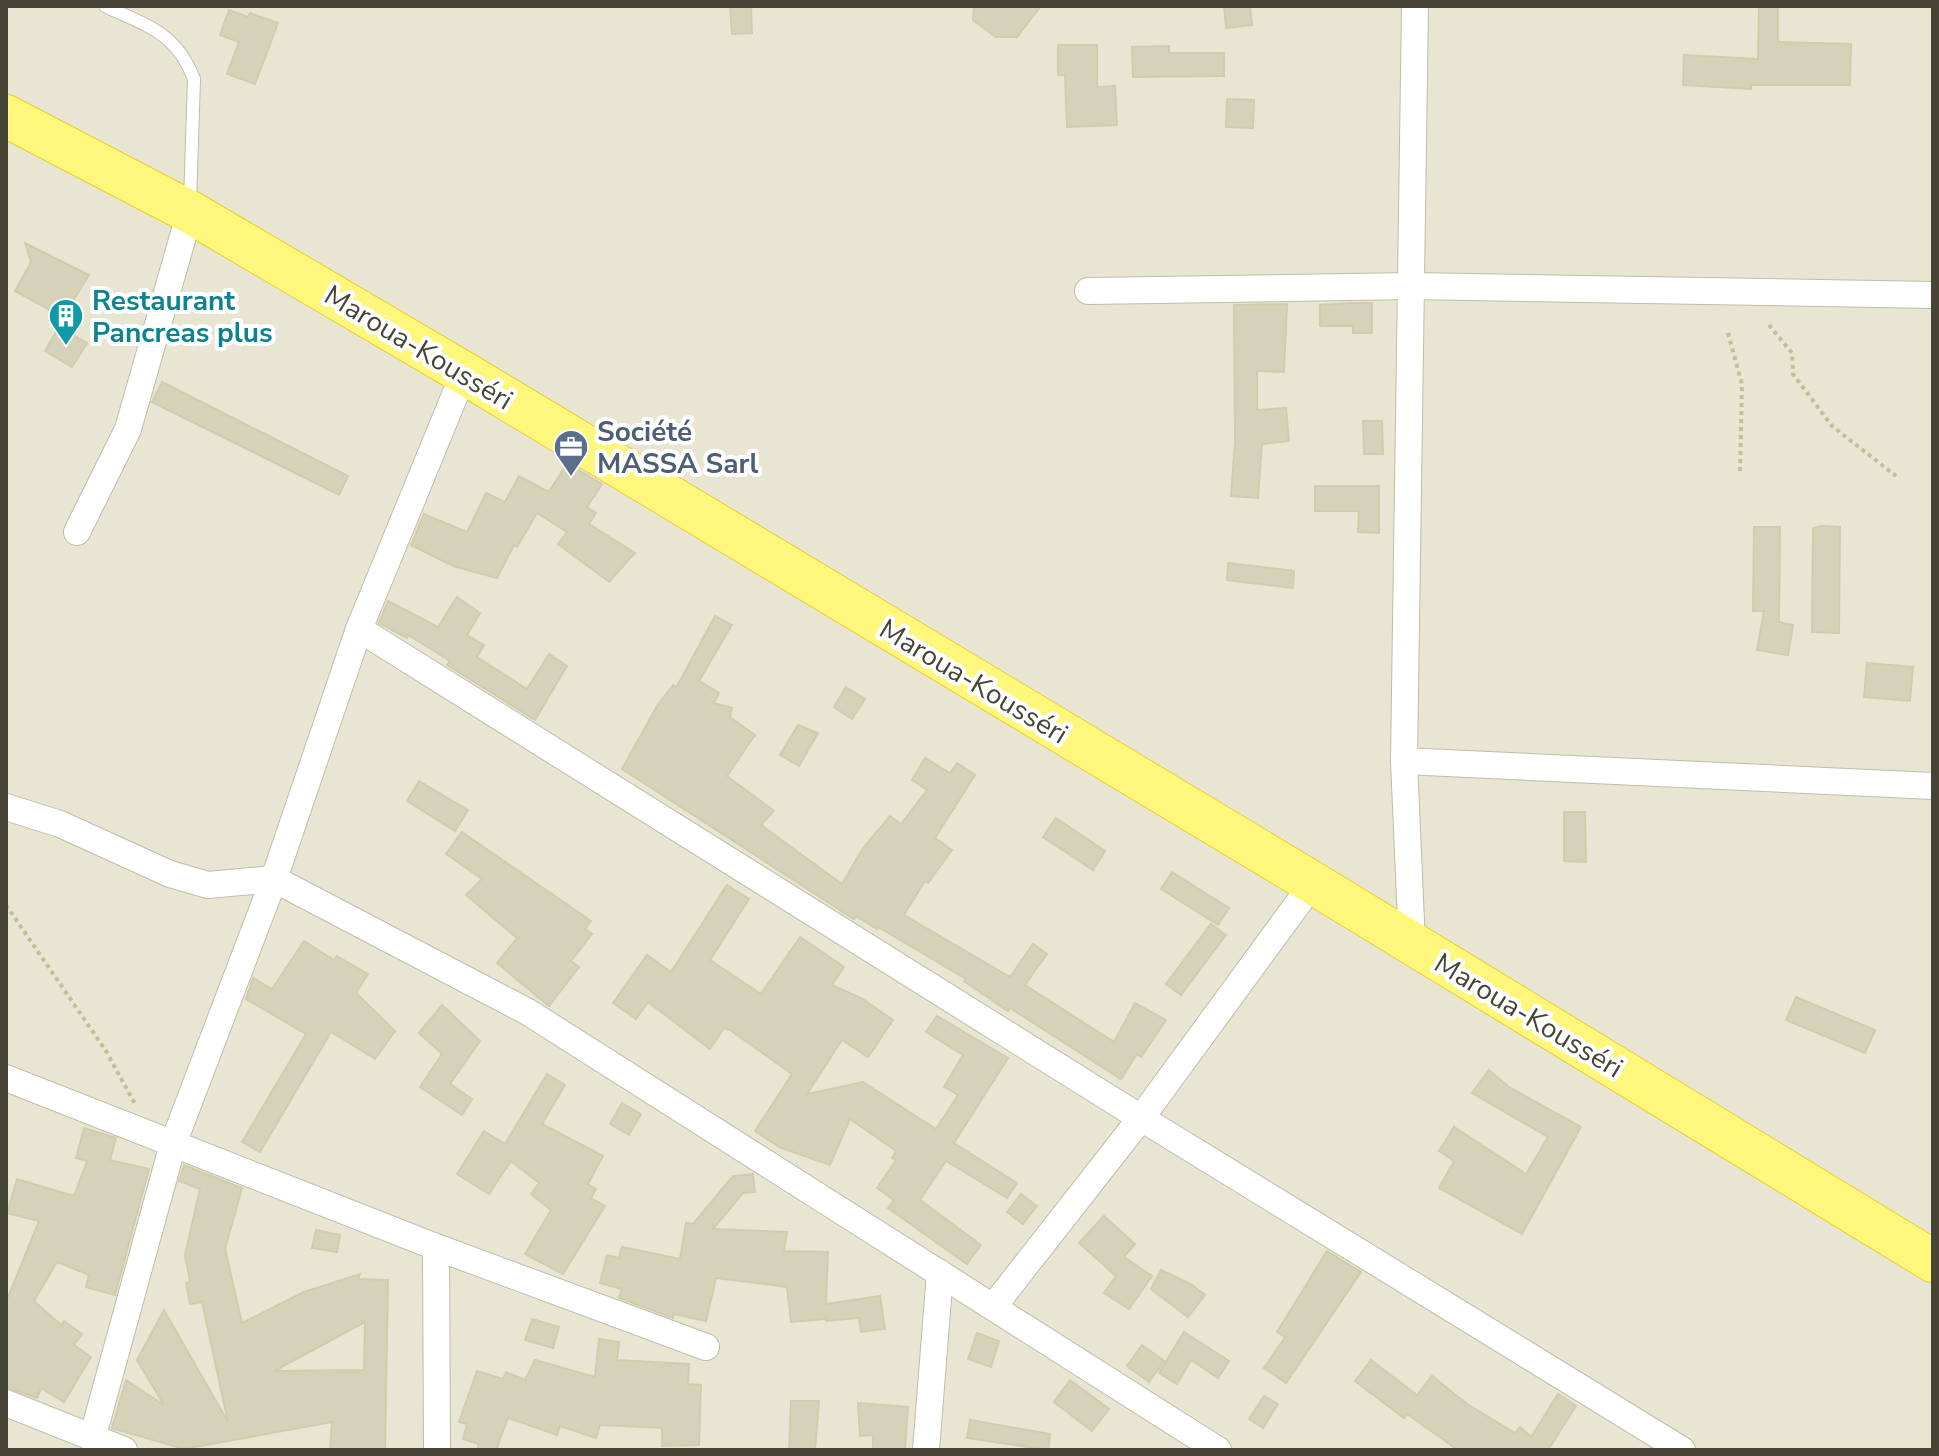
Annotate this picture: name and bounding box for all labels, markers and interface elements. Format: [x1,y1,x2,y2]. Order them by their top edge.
street label: Maroua-Kousséri [317,277,520,419]
place label: Restaurant Pancreas plus [92,282,273,352]
building icon: Restaurant Pancreas plus [47,297,85,347]
place label: Société MASSA Sarl [597,413,758,483]
office icon: Société MASSA Sarl [552,428,590,478]
street label: Maroua-Kousséri [872,611,1075,753]
street label: Maroua-Kousséri [1427,945,1630,1087]

